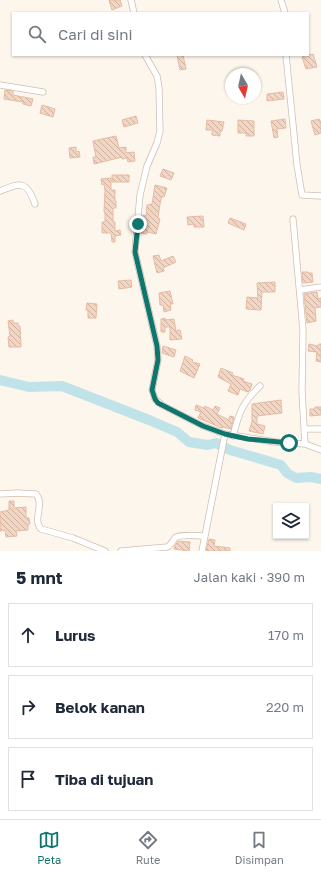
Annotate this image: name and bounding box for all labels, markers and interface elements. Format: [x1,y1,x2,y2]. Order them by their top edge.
search box [12,12,309,56]
icon: search [26,23,48,45]
text: Cari di sini [58,25,133,43]
north arrow [225,68,261,104]
route end [129,215,147,233]
route start [280,434,298,452]
map controls [273,503,309,539]
button: layers [273,503,309,539]
text: 5 mnt [16,567,63,588]
text: Jalan kaki · 390 m [194,569,305,585]
icon: ahead [17,624,39,646]
text: Lurus [55,626,96,644]
text: 170 m [268,627,304,643]
icon: right [17,696,39,718]
text: Belok kanan [55,698,145,716]
text: 220 m [266,699,304,715]
icon: arrive [17,768,39,790]
text: Tiba di tujuan [55,770,153,788]
tab: Peta [37,829,61,866]
tab: Rute [136,829,160,866]
tab: Disimpan [235,829,284,866]

